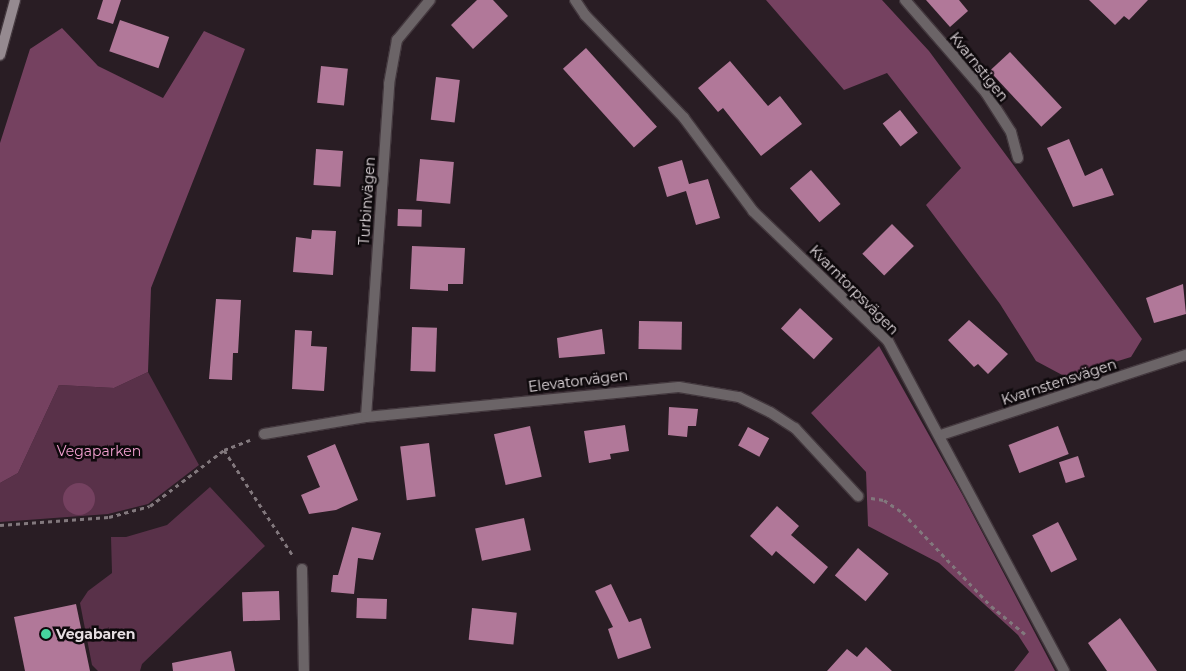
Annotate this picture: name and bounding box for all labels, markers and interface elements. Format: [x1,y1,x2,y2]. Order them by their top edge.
street label: Kvarnstigen [946,29,1012,105]
street label: Turbinvägen [356,156,378,246]
street label: Kvarntorpsvägen [806,242,902,338]
street label: Kvarnstensvägen [999,355,1119,409]
street label: Elevatorvägen [527,367,629,395]
park label: Vegaparken [57,443,141,459]
place label: Vegabaren [56,626,136,642]
marker: Vegabaren [40,628,52,640]

